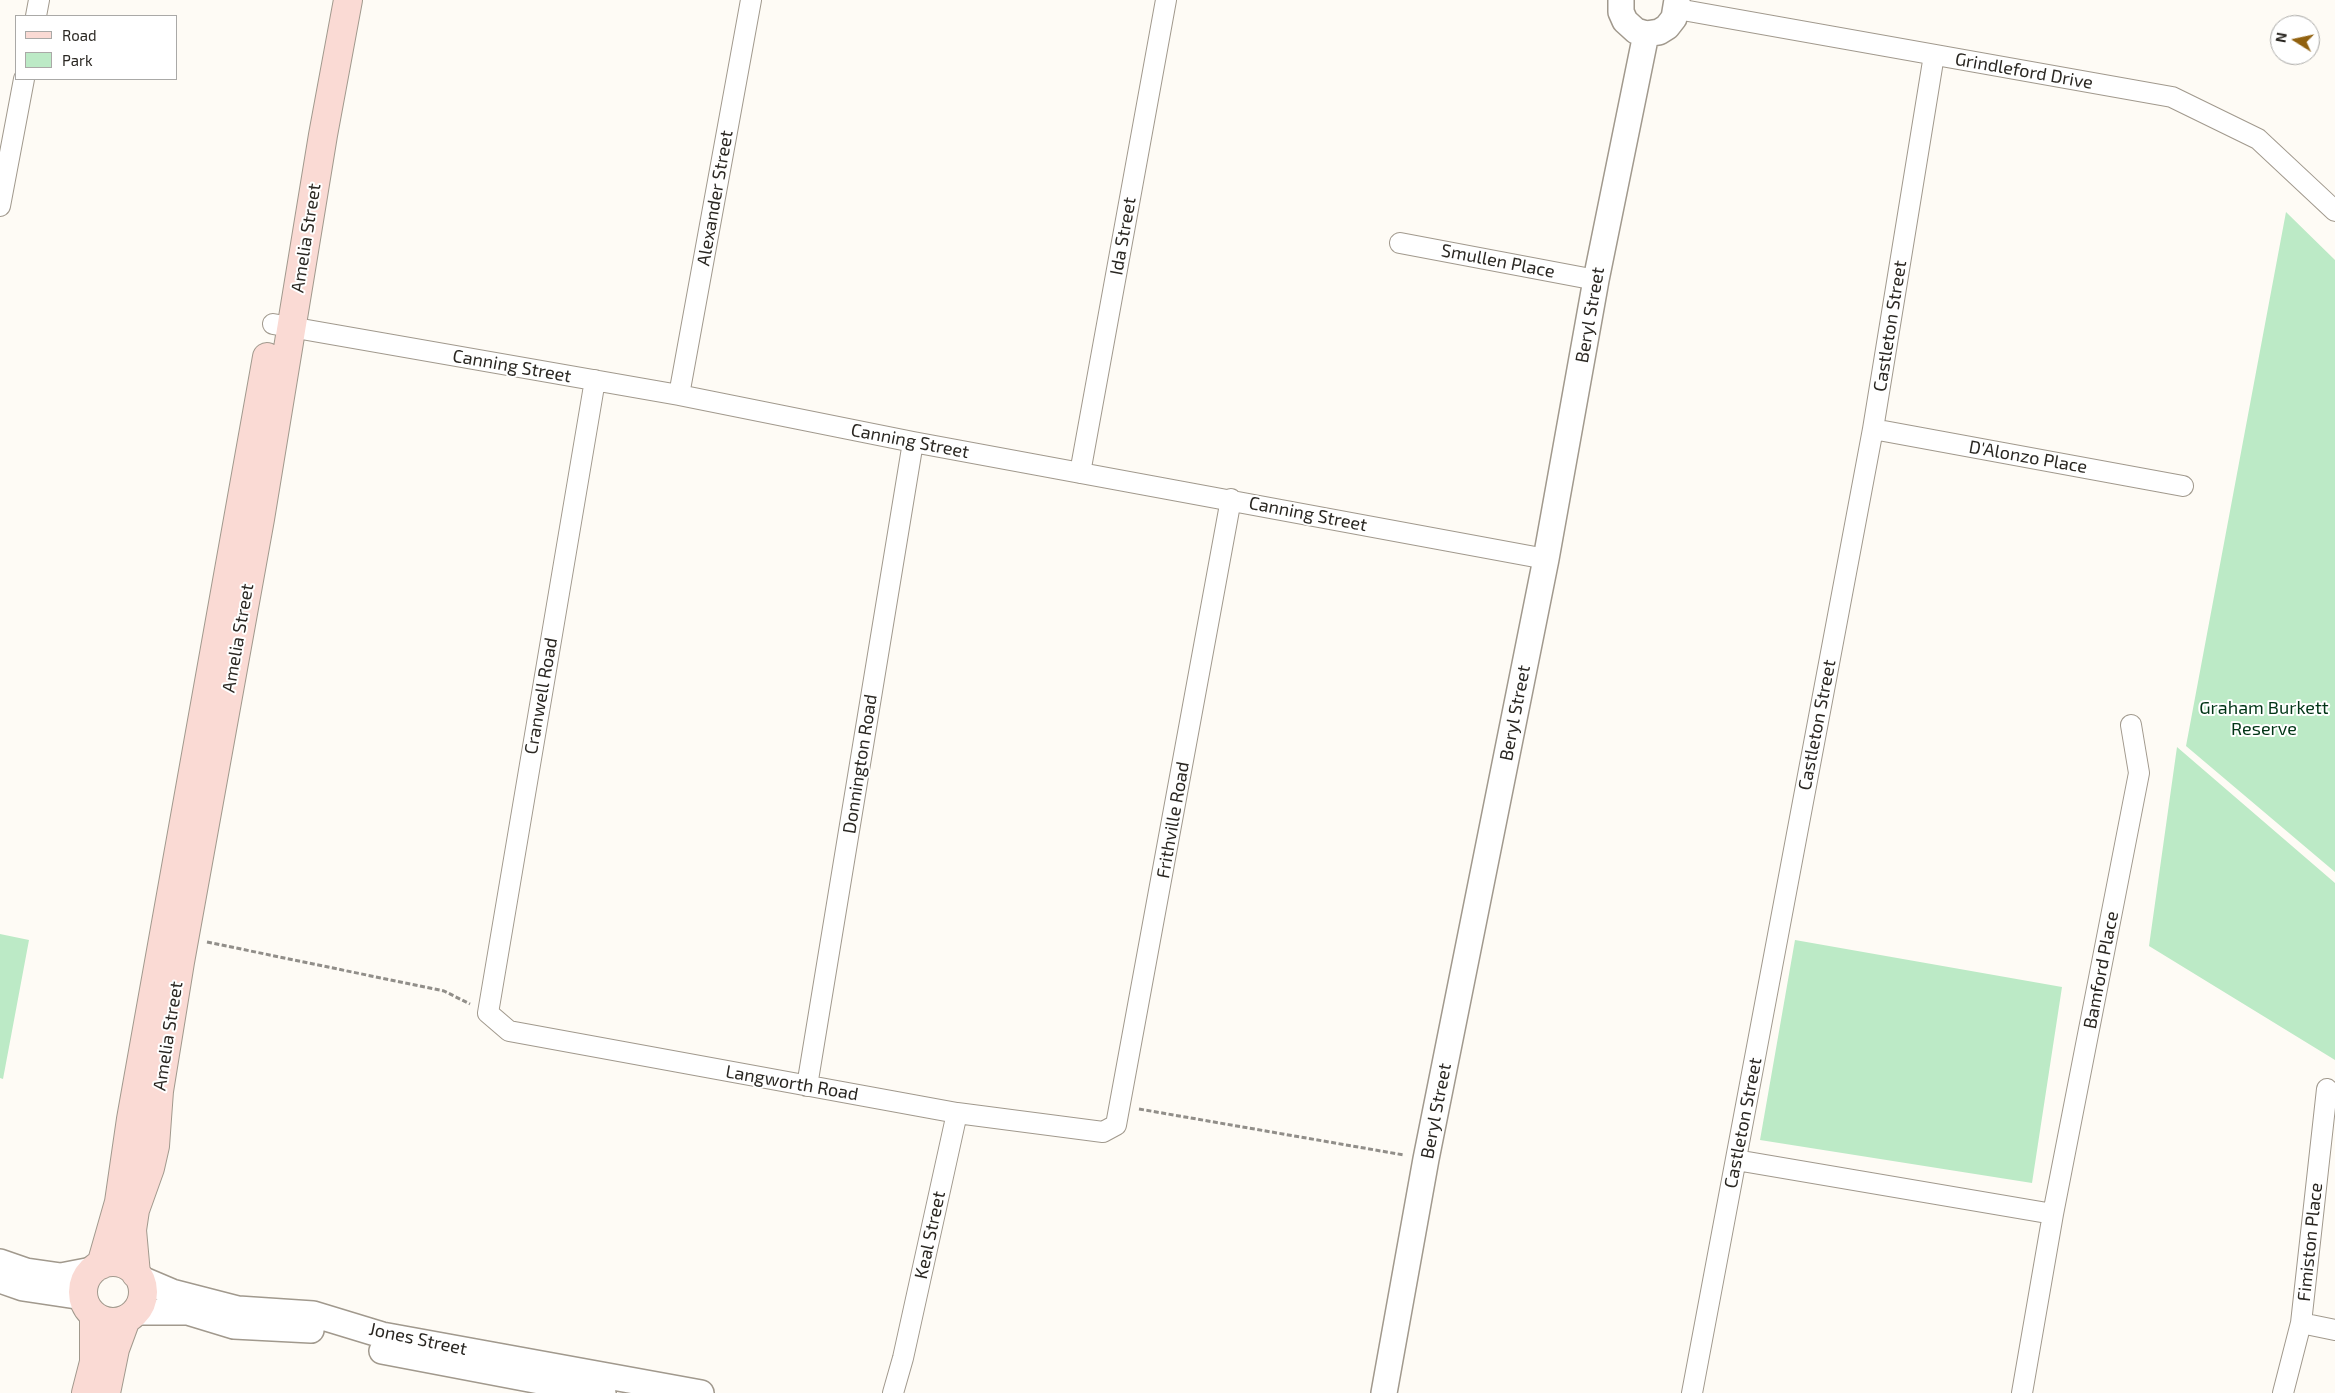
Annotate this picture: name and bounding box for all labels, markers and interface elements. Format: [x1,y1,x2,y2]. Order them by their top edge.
legend [15,15,178,80]
north arrow [2270,15,2320,65]
text: Road [62,26,97,44]
text: N [2271,31,2290,44]
street label: Grindleford Drive [1953,48,2095,94]
text: Park [62,51,93,69]
street label: Alexander Street [692,129,738,267]
street label: Amelia Street [287,182,325,294]
street label: Ida Street [1106,195,1140,277]
street label: Smullen Place [1439,239,1557,283]
street label: Castleton Street [1869,259,1911,393]
street label: Beryl Street [1571,265,1609,365]
street label: Canning Street [451,345,573,387]
street label: Canning Street [849,419,971,463]
street label: D'Alonzo Place [1967,436,2089,478]
street label: Canning Street [1247,492,1369,536]
street label: Amelia Street [218,582,258,694]
street label: Cranwell Road [520,636,562,756]
street label: Castleton Street [1794,658,1840,792]
street label: Beryl Street [1495,663,1535,763]
street label: Donnington Road [838,693,882,835]
park label: Graham Burkett Reserve [2199,697,2329,740]
street label: Frithville Road [1152,760,1194,880]
street label: Bamford Place [2079,909,2123,1031]
street label: Amelia Street [149,980,187,1092]
street label: Castleton Street [1720,1056,1766,1190]
street label: Langworth Road [724,1061,860,1105]
street label: Beryl Street [1416,1061,1456,1161]
street label: Fimiston Place [2293,1182,2327,1302]
street label: Keal Street [910,1189,950,1281]
street label: Jones Street [367,1318,469,1360]

